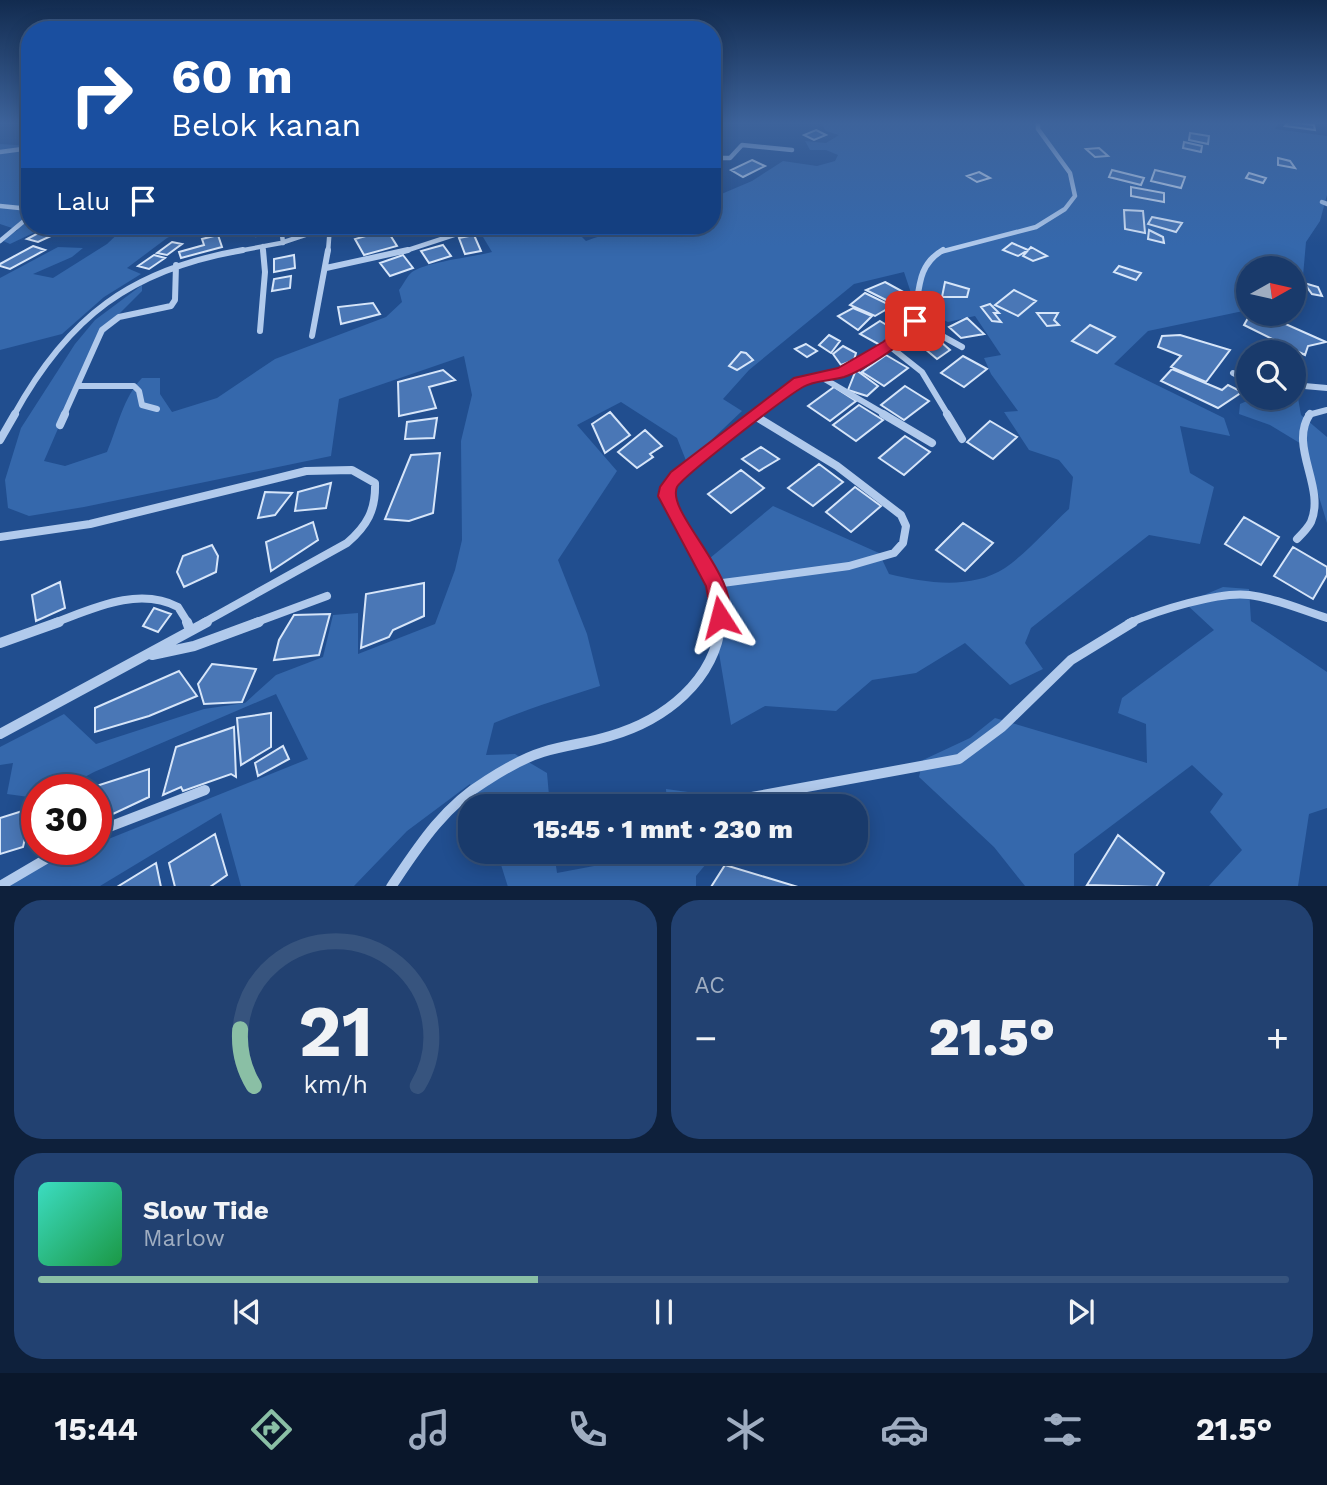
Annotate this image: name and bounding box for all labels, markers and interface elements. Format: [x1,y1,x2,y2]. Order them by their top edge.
text: 60 m [171,47,293,105]
icon: right [56,49,147,140]
text: Belok kanan [171,106,361,144]
icon: arrive [124,182,162,220]
text: Lalu [56,186,110,216]
north arrow [1236,256,1306,326]
map controls [1236,256,1306,410]
pin [885,291,945,351]
icon: arrive [896,302,934,340]
button: search [1236,340,1306,410]
position arrow [683,580,757,654]
speed limit sign: 30 [21,774,112,865]
text: 15:45 · 1 mnt · 230 m [533,814,793,844]
text: AC [695,972,725,999]
text: 21 [298,988,373,1074]
text: 21.5° [928,1007,1055,1068]
text: − [695,1016,717,1060]
text: + [1266,1016,1289,1060]
text: km/h [303,1069,367,1098]
text: Slow Tide [143,1195,269,1225]
text: Marlow [143,1225,225,1252]
icon: previous [228,1293,266,1331]
icon: pause [645,1293,683,1331]
icon: next [1062,1293,1100,1331]
icon: directions [247,1405,296,1454]
icon: music [405,1405,454,1454]
icon: phone [563,1405,612,1454]
icon: climate [721,1405,770,1454]
icon: car [880,1405,929,1454]
icon: filters [1038,1405,1087,1454]
text: 15:44 [55,1410,138,1448]
text: 21.5° [1196,1410,1272,1448]

